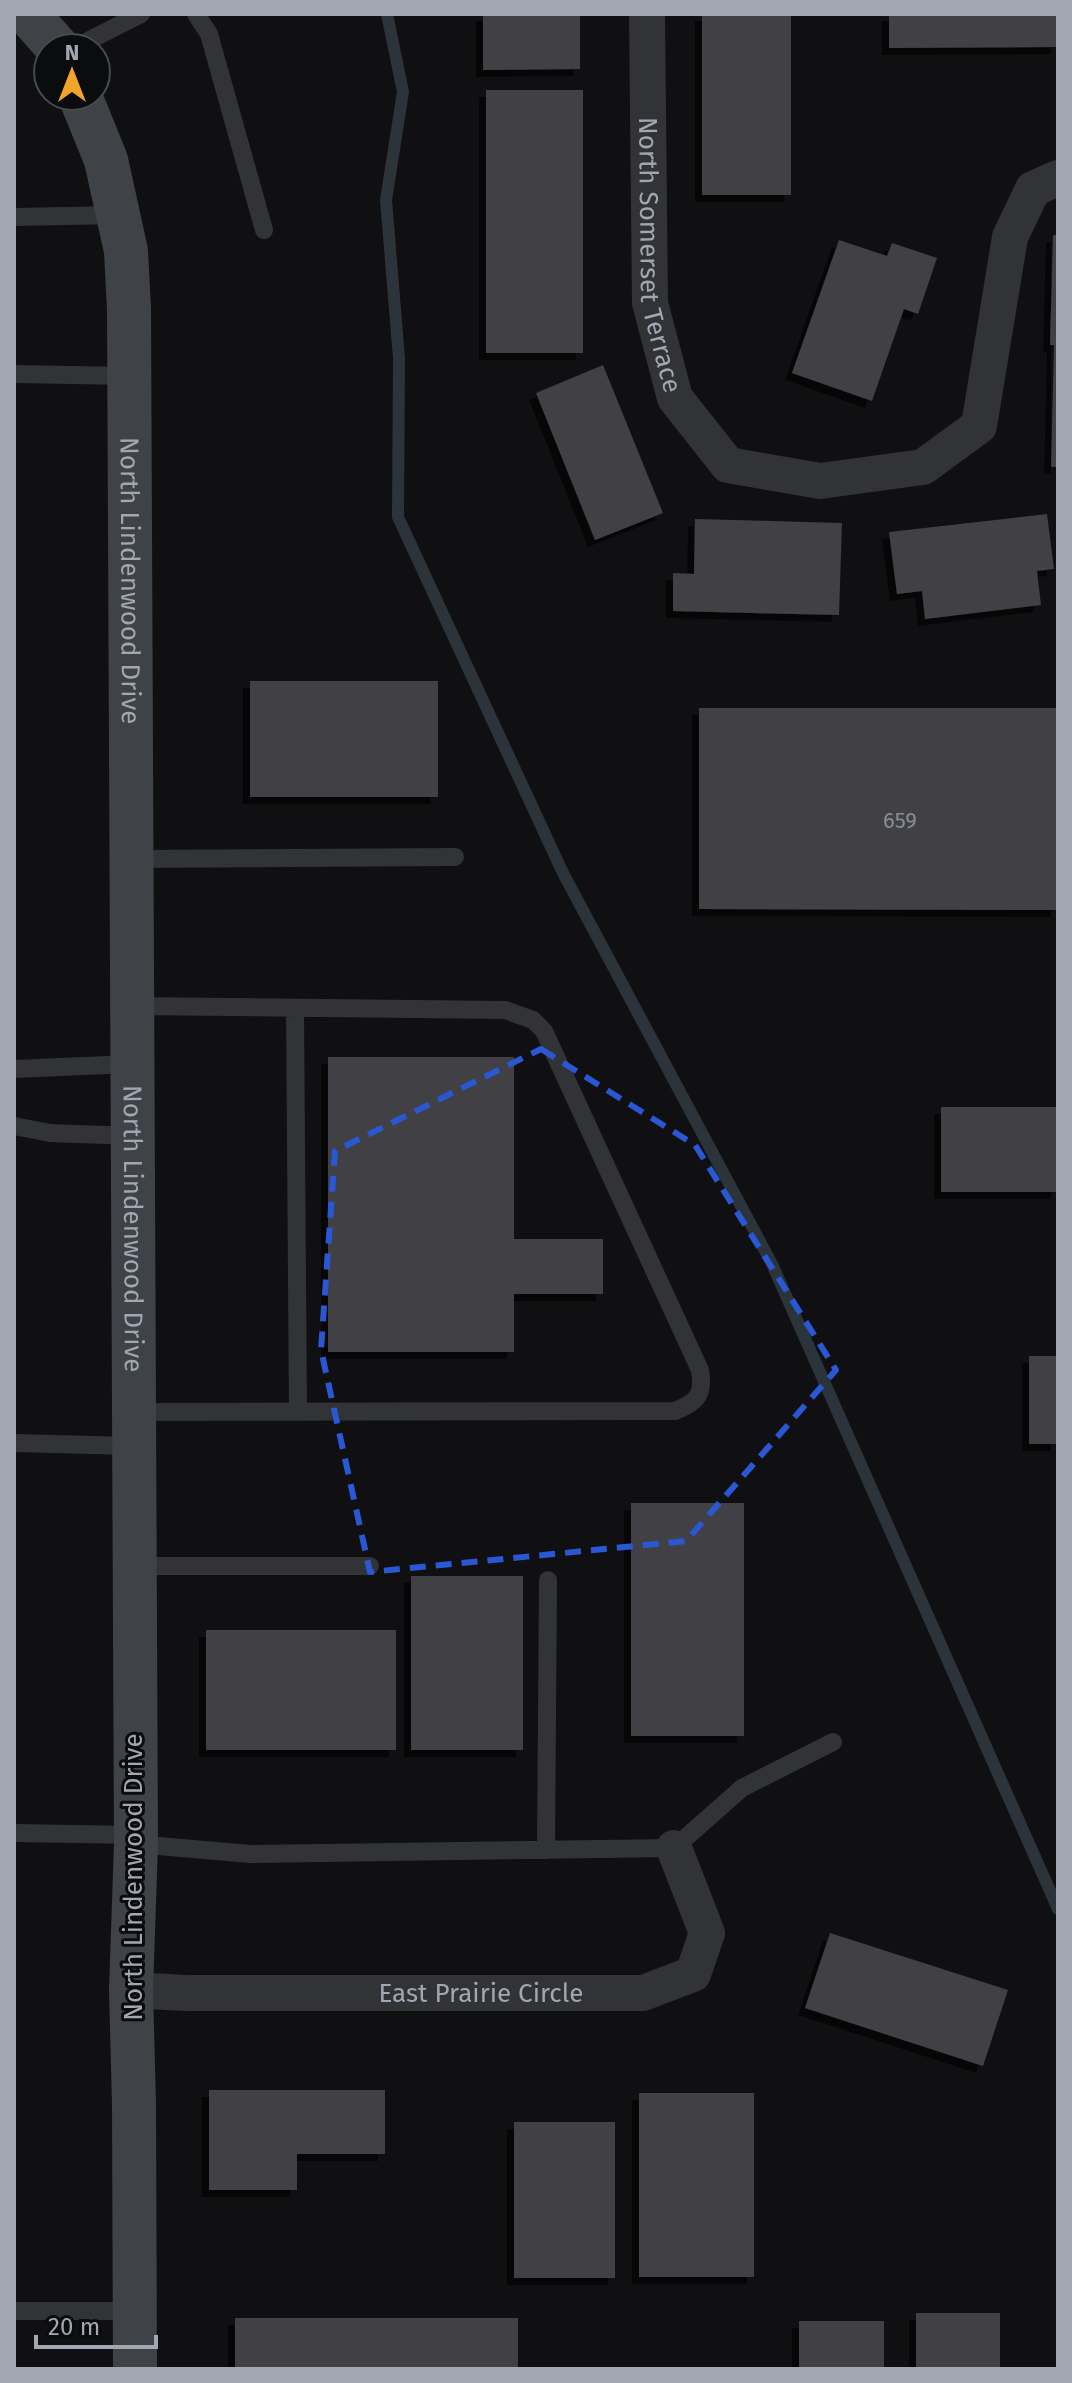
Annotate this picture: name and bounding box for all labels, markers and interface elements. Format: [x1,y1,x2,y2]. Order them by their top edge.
north arrow [32,32,112,112]
text: N [65,39,79,66]
street label: North Somerset Terrace [632,117,688,396]
street label: North Lindenwood Drive [114,437,146,725]
house number: 659 [883,807,917,834]
street label: North Lindenwood Drive [117,1085,149,1373]
street label: North Lindenwood Drive [118,1733,149,2021]
street label: East Prairie Circle [378,1978,583,2009]
scale bar [36,2299,156,2349]
text: 20 m [48,2313,100,2341]

